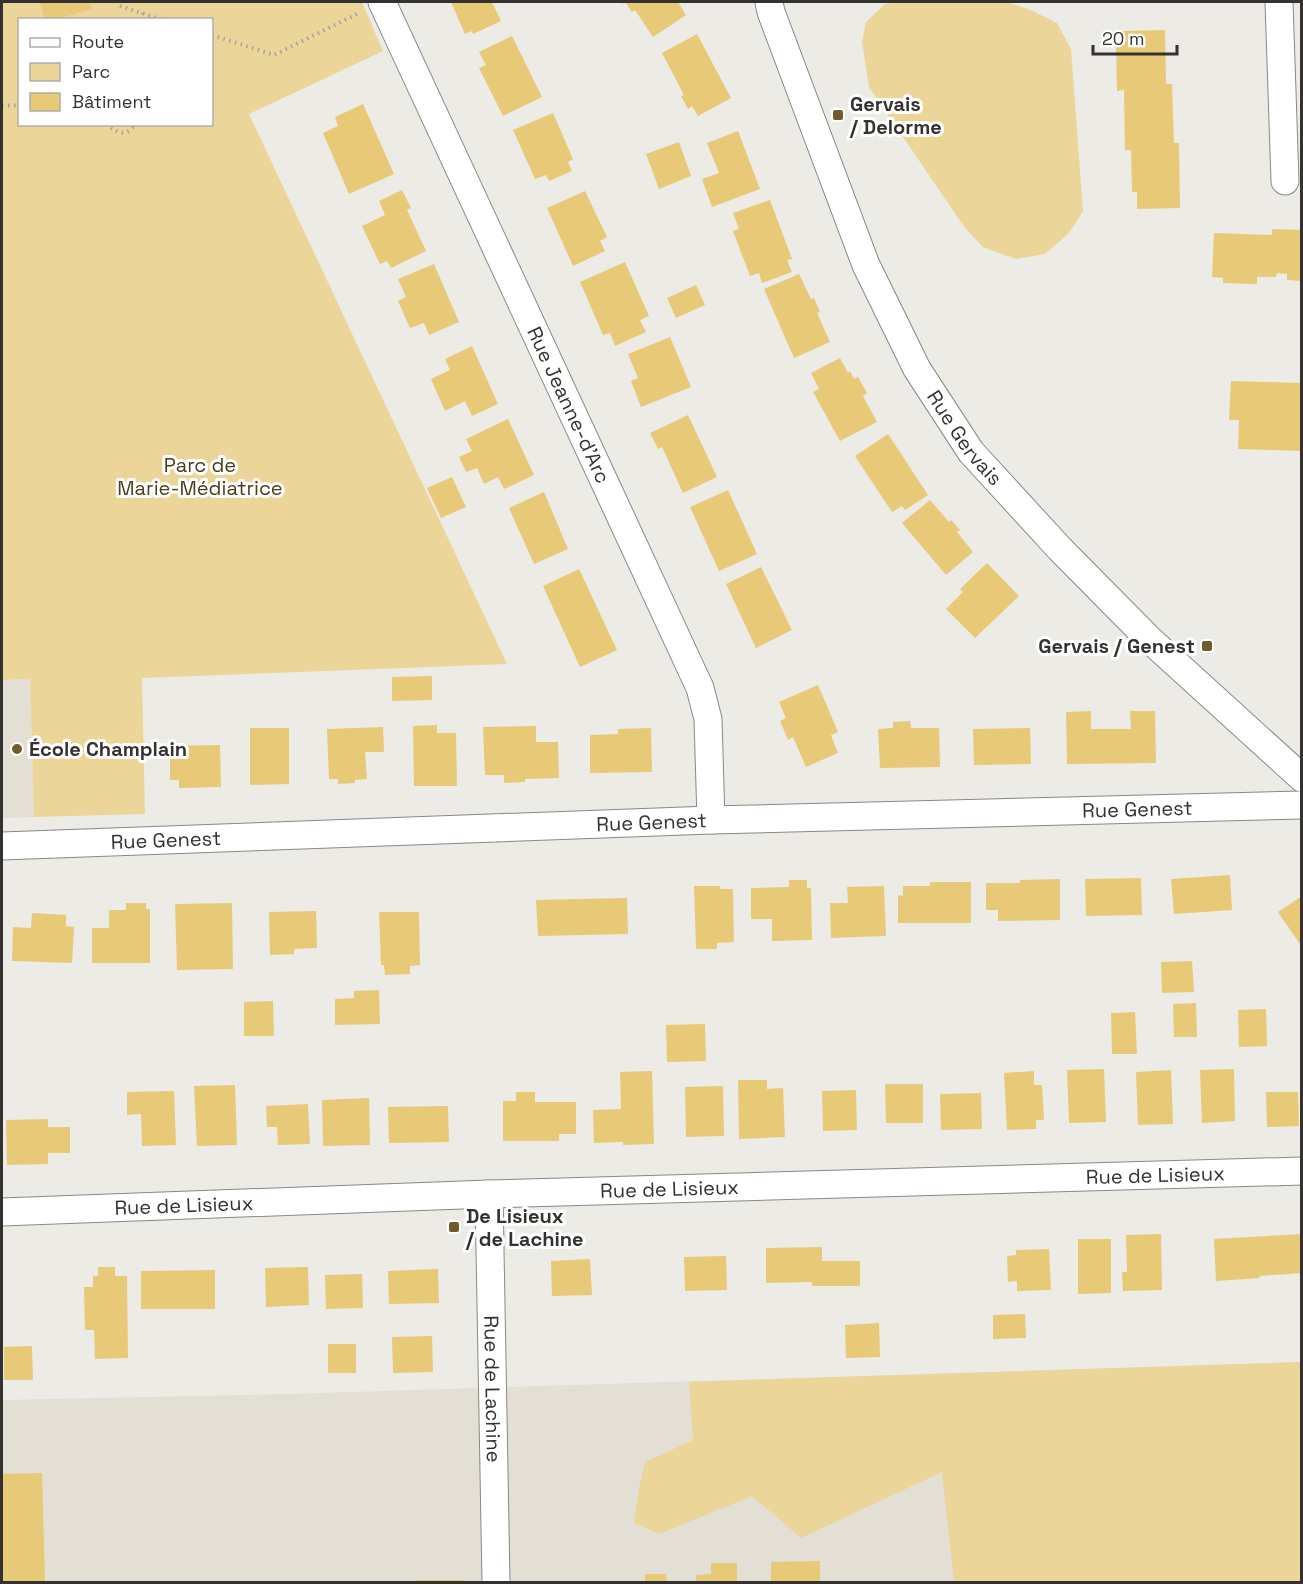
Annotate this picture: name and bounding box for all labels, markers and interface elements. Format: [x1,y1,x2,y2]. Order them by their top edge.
legend [18,18,213,126]
scale bar [1093,18,1177,56]
text: 20 m [1102,27,1145,50]
text: Route [72,30,124,53]
text: Parc [72,60,110,83]
text: Bâtiment [72,90,152,113]
place label: Gervais / Delorme [849,91,942,140]
marker: Gervais / Delorme [831,108,845,122]
street label: Rue Jeanne-d'Arc [521,322,616,487]
street label: Rue Gervais [921,385,1008,491]
park label: Parc de Marie-Médiatrice [117,452,283,501]
place label: Gervais / Genest [1038,633,1195,659]
marker: Gervais / Genest [1200,639,1214,653]
place label: École Champlain [29,736,187,762]
marker: École Champlain [10,742,24,756]
street label: Rue Genest [1082,795,1193,824]
street label: Rue Genest [596,807,707,837]
street label: Rue Genest [110,825,222,855]
street label: Rue de Lisieux [1086,1160,1225,1190]
street label: Rue de Lisieux [600,1174,739,1204]
street label: Rue de Lisieux [114,1190,254,1221]
place label: De Lisieux / de Lachine [465,1203,584,1252]
marker: De Lisieux / de Lachine [447,1220,461,1234]
street label: Rue de Lachine [478,1315,507,1463]

